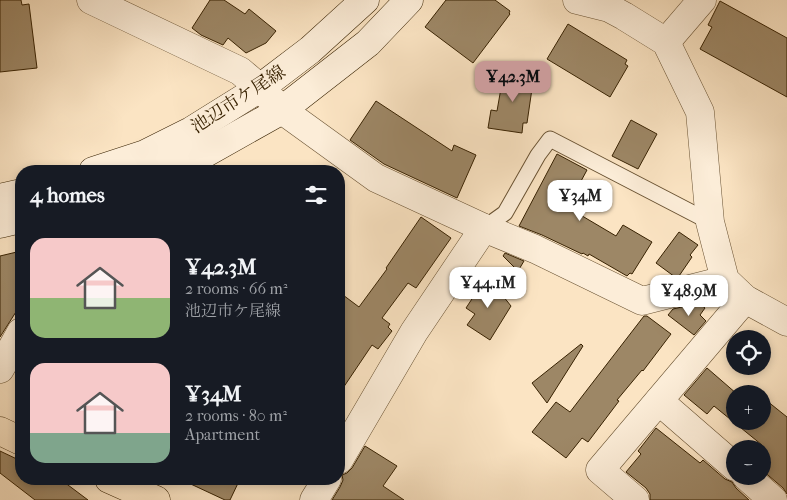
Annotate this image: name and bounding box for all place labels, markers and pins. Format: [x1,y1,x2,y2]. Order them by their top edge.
pin: ¥42.3M [472,61,554,103]
pin: ¥34M [550,180,610,222]
pin: ¥44.1M [447,266,529,309]
pin: ¥48.9M [648,274,730,317]

